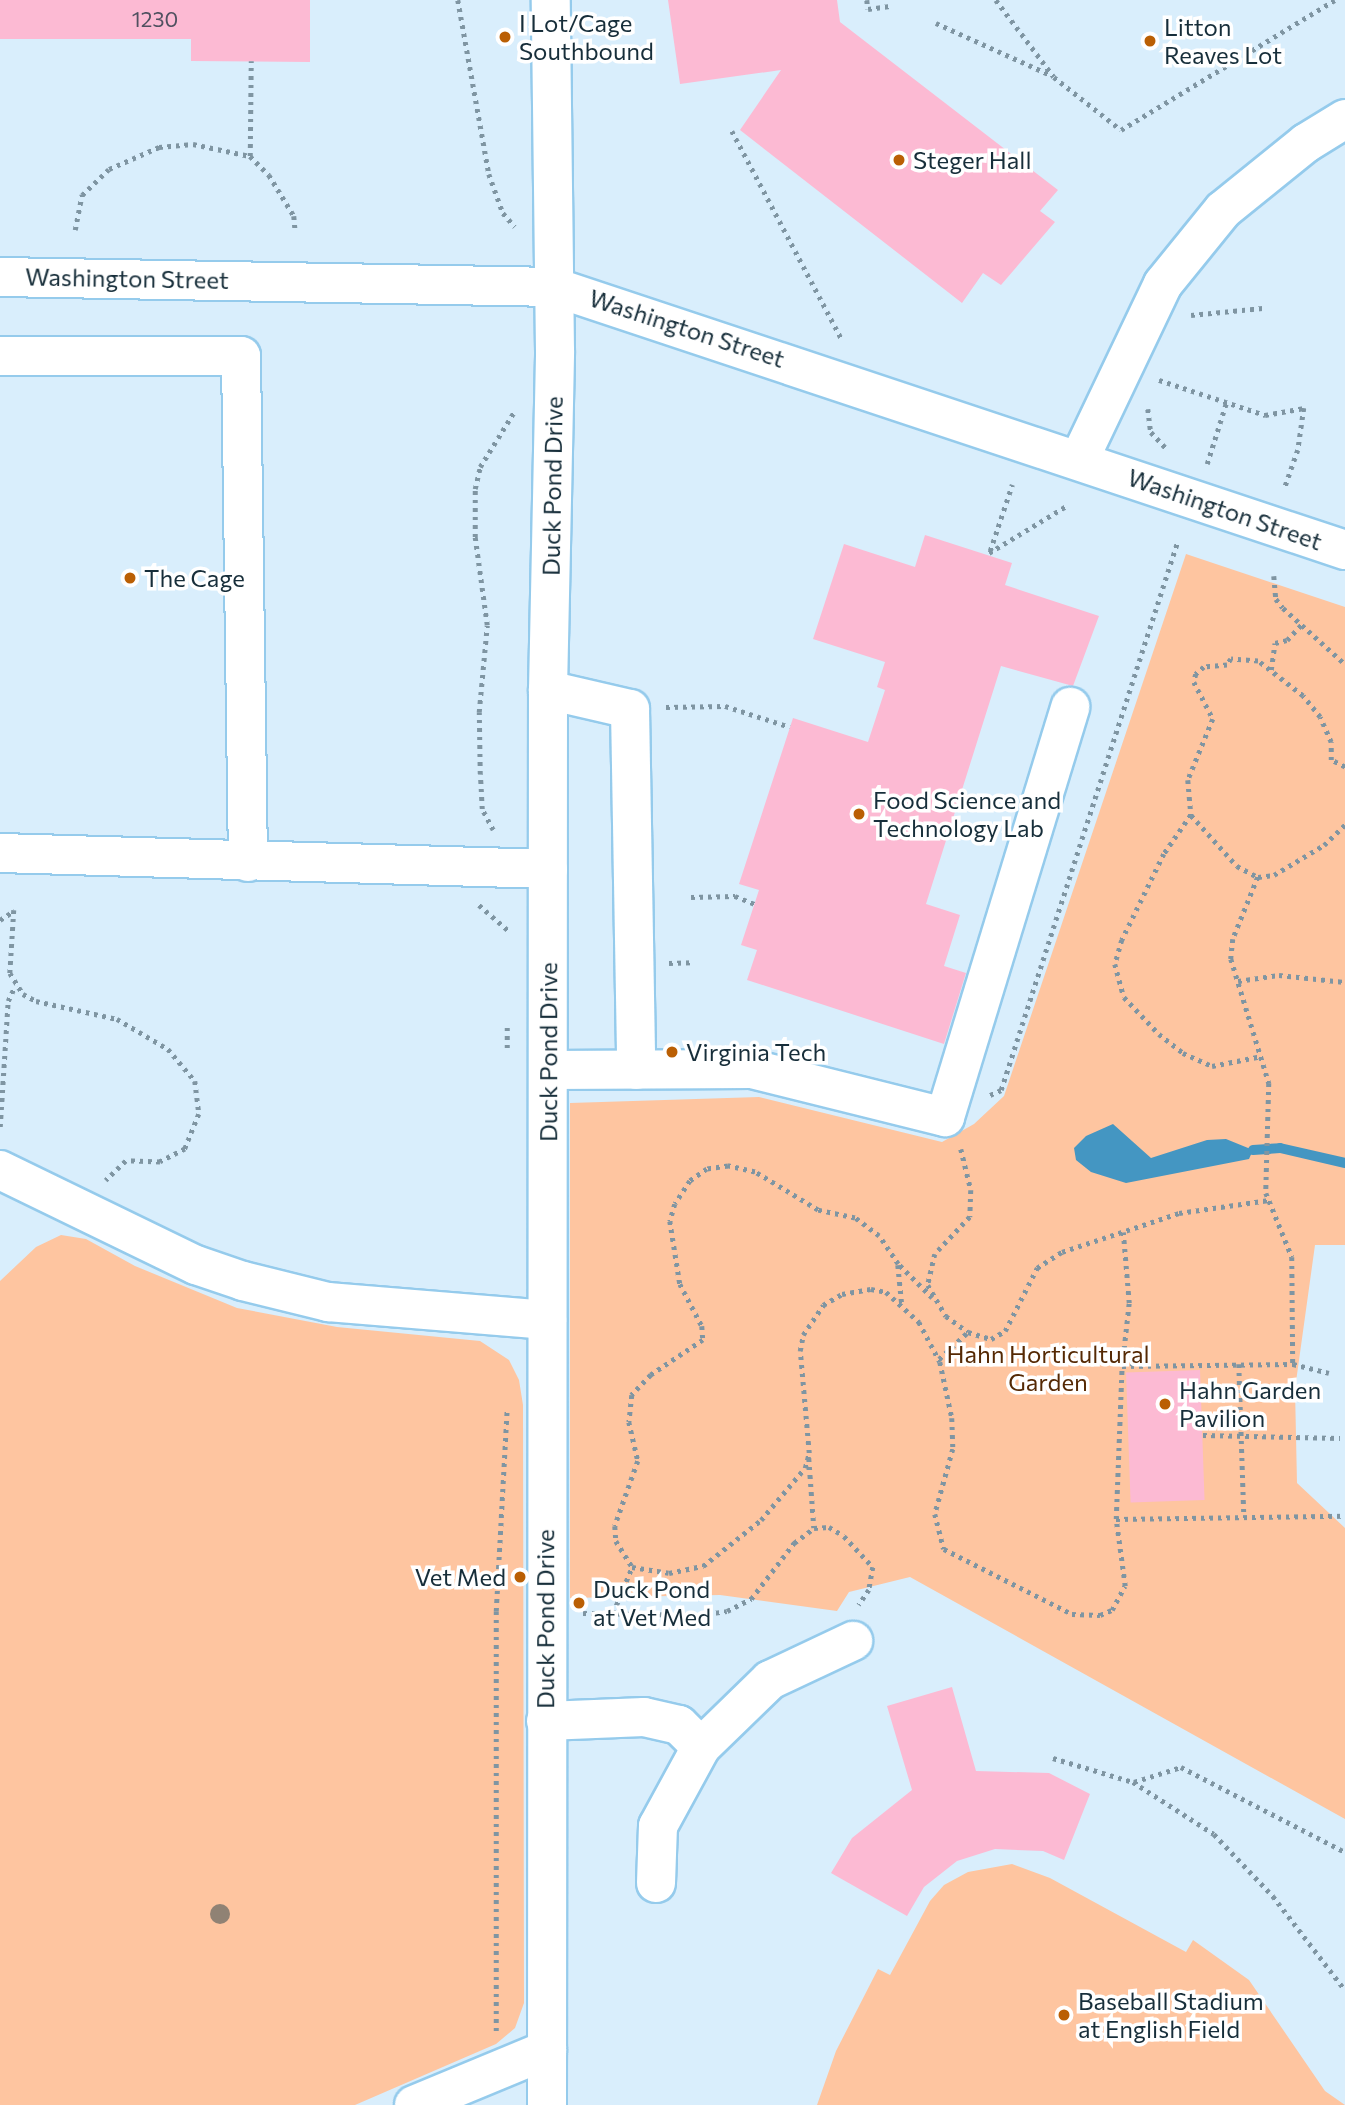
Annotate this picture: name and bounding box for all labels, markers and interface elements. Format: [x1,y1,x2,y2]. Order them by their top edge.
house number: 1230 [132,6,178,32]
place label: I Lot/Cage Southbound [519,9,654,65]
place label: Litton Reaves Lot [1164,13,1282,69]
marker: I Lot/Cage Southbound [497,29,513,45]
marker: Litton Reaves Lot [1142,33,1158,49]
place label: Steger Hall [913,146,1032,174]
marker: Steger Hall [891,152,907,168]
street label: Washington Street [25,262,229,294]
street label: Washington Street [586,283,788,373]
street label: Duck Pond Drive [536,396,568,576]
street label: Washington Street [1124,462,1326,556]
place label: The Cage [144,564,245,592]
marker: The Cage [122,570,138,586]
place label: Food Science and Technology Lab [873,786,1061,842]
marker: Food Science and Technology Lab [851,806,867,822]
street label: Duck Pond Drive [534,962,562,1142]
place label: Virginia Tech [686,1038,826,1066]
marker: Virginia Tech [664,1044,680,1060]
park label: Hahn Horticultural Garden [946,1340,1150,1396]
place label: Hahn Garden Pavilion [1179,1376,1321,1432]
marker: Hahn Garden Pavilion [1157,1396,1173,1412]
street label: Duck Pond Drive [531,1529,559,1709]
place label: Vet Med [415,1563,506,1591]
marker: Vet Med [512,1569,528,1585]
place label: Duck Pond at Vet Med [593,1575,711,1631]
marker: Duck Pond at Vet Med [571,1595,587,1611]
place label: Baseball Stadium at English Field [1078,1987,1264,2043]
marker: Baseball Stadium at English Field [1056,2007,1072,2023]

